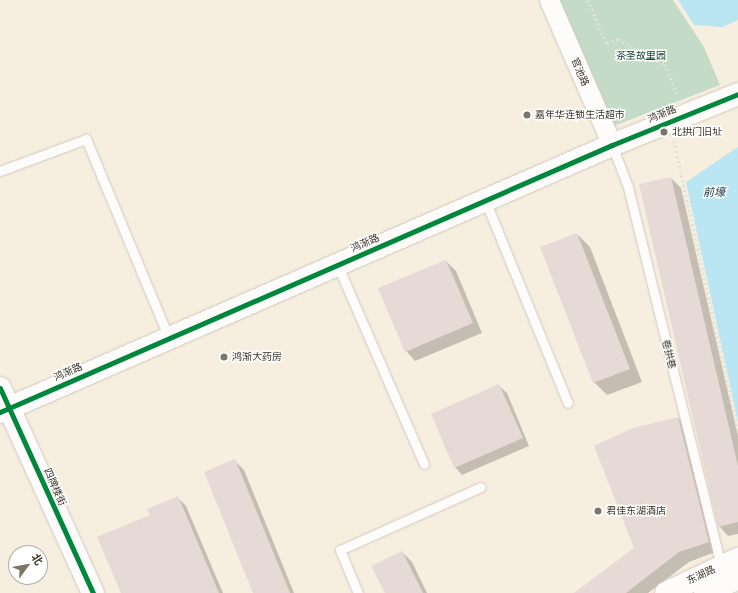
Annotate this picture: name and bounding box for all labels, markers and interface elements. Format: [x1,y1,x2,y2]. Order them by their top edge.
park label: 茶圣故里园 [616,50,666,62]
street label: 官池路 [569,56,591,88]
street label: 鸿渐路 [646,103,678,125]
place label: 嘉年华连锁生活超市 [535,109,625,121]
marker: 嘉年华连锁生活超市 [522,110,532,120]
place label: 北拱门旧址 [672,126,722,138]
marker: 北拱门旧址 [659,127,669,137]
water label: 前壕 [703,185,725,199]
street label: 鸿渐路 [349,231,381,255]
street label: 卷拱巷 [660,338,678,370]
place label: 鸿渐大药房 [232,351,282,363]
marker: 鸿渐大药房 [219,352,229,362]
street label: 鸿渐路 [52,360,84,384]
street label: 四牌楼街 [41,466,69,508]
place label: 君佳东湖酒店 [606,505,666,517]
marker: 君佳东湖酒店 [593,506,603,516]
north arrow [8,545,48,585]
text: 北 [29,551,46,567]
street label: 东湖路 [685,563,717,587]

